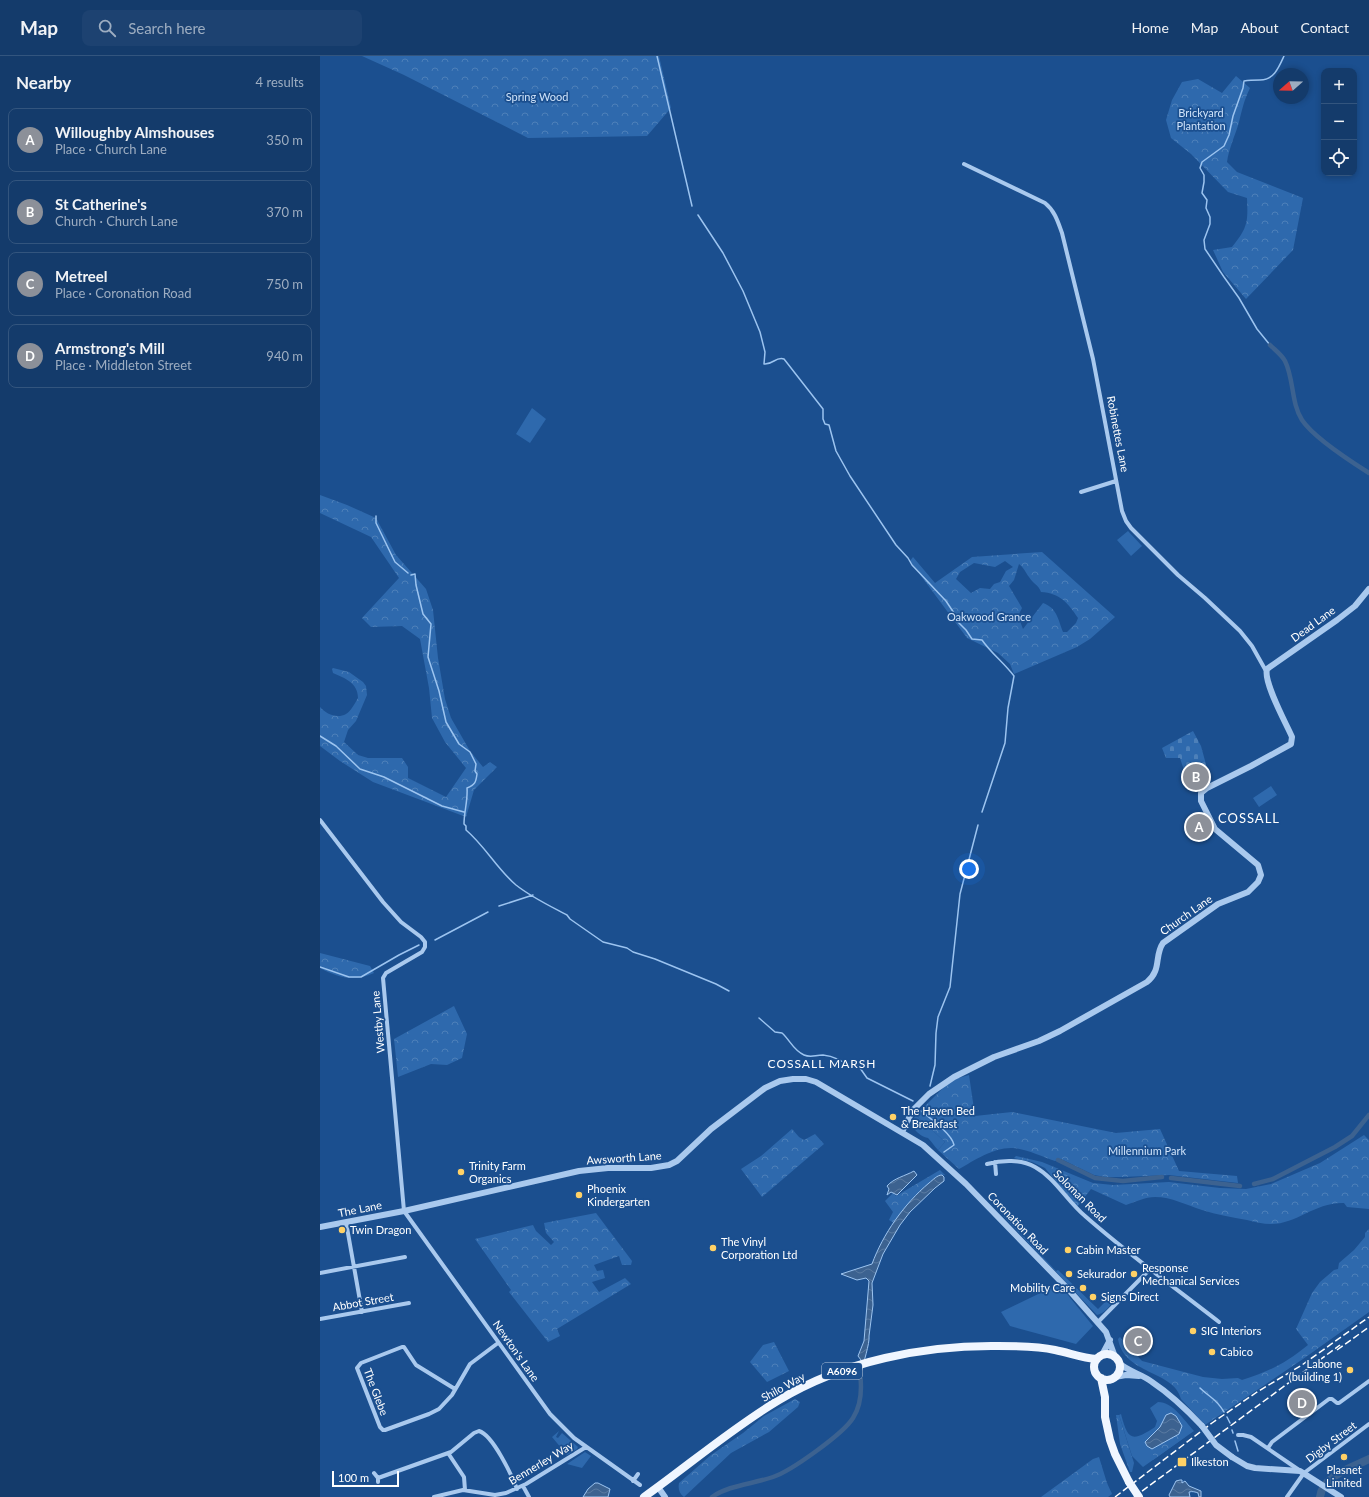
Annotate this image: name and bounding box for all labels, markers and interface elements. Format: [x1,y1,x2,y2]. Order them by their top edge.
search box [82,10,362,46]
text: Map [20,16,58,39]
icon: search [96,17,118,39]
text: Search here [128,19,206,37]
text: Home [1131,19,1169,36]
text: Map [1191,19,1218,36]
text: About [1240,19,1278,36]
text: Contact [1300,19,1349,36]
north arrow [1273,68,1309,104]
map controls [1321,68,1357,176]
button: + [1321,68,1357,104]
text: Nearby [16,72,71,93]
text: 4 results [256,74,304,90]
park label: Spring Wood [506,90,568,103]
button: − [1321,104,1357,140]
park label: Brickyard Plantation [1176,106,1226,132]
text: Willoughby Almshouses [55,123,214,141]
text: A [25,132,35,148]
text: 350 m [266,132,303,148]
button: locate [1321,140,1357,176]
text: Place · Church Lane [55,141,167,157]
text: St Catherine's [55,195,147,213]
text: B [26,204,34,220]
text: 370 m [266,204,303,220]
text: Church · Church Lane [55,213,178,229]
text: Metreel [55,267,108,285]
text: C [26,276,34,292]
text: 750 m [266,276,303,292]
text: Place · Coronation Road [55,285,191,301]
text: Armstrong's Mill [55,339,165,357]
text: D [25,348,35,364]
text: 940 m [266,348,303,364]
text: Place · Middleton Street [55,357,192,373]
street label: Robinettes Lane [1105,395,1132,473]
street label: Dead Lane [1288,603,1338,644]
park label: Oakwood Grance [947,610,1031,623]
pin: B [1183,762,1209,792]
district label: COSSALL [1218,810,1280,826]
pin: A [1186,812,1212,842]
your location [959,859,979,879]
street label: Church Lane [1157,892,1214,937]
street label: Westby Lane [368,990,387,1054]
district label: COSSALL MARSH [768,1056,876,1071]
place label: The Haven Bed & Breakfast [901,1104,975,1130]
marker: The Haven Bed & Breakfast [888,1112,898,1122]
park label: Millennium Park [1108,1144,1186,1157]
street label: Awsworth Lane [586,1148,662,1167]
place label: Trinity Farm Organics [469,1159,526,1185]
marker: Trinity Farm Organics [456,1167,466,1177]
street label: Soloman Road [1051,1167,1109,1225]
place label: Phoenix Kindergarten [587,1182,650,1208]
street label: Coronation Road [985,1189,1051,1256]
marker: Phoenix Kindergarten [574,1190,584,1200]
street label: The Lane [337,1198,383,1219]
place label: Twin Dragon [350,1223,411,1236]
marker: Twin Dragon [337,1225,347,1235]
place label: The Vinyl Corporation Ltd [721,1235,797,1261]
marker: The Vinyl Corporation Ltd [708,1243,718,1253]
place label: Cabin Master [1076,1243,1141,1256]
marker: Cabin Master [1063,1245,1073,1255]
place label: Response Mechanical Services [1142,1261,1240,1287]
place label: Sekurador [1077,1267,1126,1280]
marker: Sekurador [1064,1269,1074,1279]
marker: Response Mechanical Services [1129,1269,1139,1279]
place label: Mobility Care [1010,1281,1075,1294]
marker: Mobility Care [1078,1283,1088,1293]
street label: Abbot Street [331,1290,394,1313]
place label: Signs Direct [1101,1290,1159,1303]
marker: Signs Direct [1088,1292,1098,1302]
street label: Newton's Lane [491,1318,542,1384]
place label: SIG Interiors [1201,1324,1262,1337]
pin: C [1125,1326,1151,1356]
marker: SIG Interiors [1188,1326,1198,1336]
place label: Cabico [1220,1345,1253,1358]
marker: Cabico [1207,1347,1217,1357]
place label: Labone (building 1) [1289,1357,1342,1383]
road number: A6096 [822,1363,862,1379]
marker: Labone (building 1) [1345,1365,1355,1375]
street label: The Glebe [362,1366,391,1417]
street label: Shilo Way [759,1369,807,1404]
pin: D [1289,1388,1315,1418]
street label: Digby Street [1303,1418,1359,1465]
street label: Bennerley Way [506,1438,576,1487]
marker: Plasnet Limited [1339,1452,1349,1462]
place label: Ilkeston [1191,1455,1229,1468]
marker: Ilkeston [1176,1456,1188,1468]
place label: Plasnet Limited [1326,1463,1362,1489]
scale bar [332,1469,399,1488]
text: 100 m [338,1471,369,1484]

